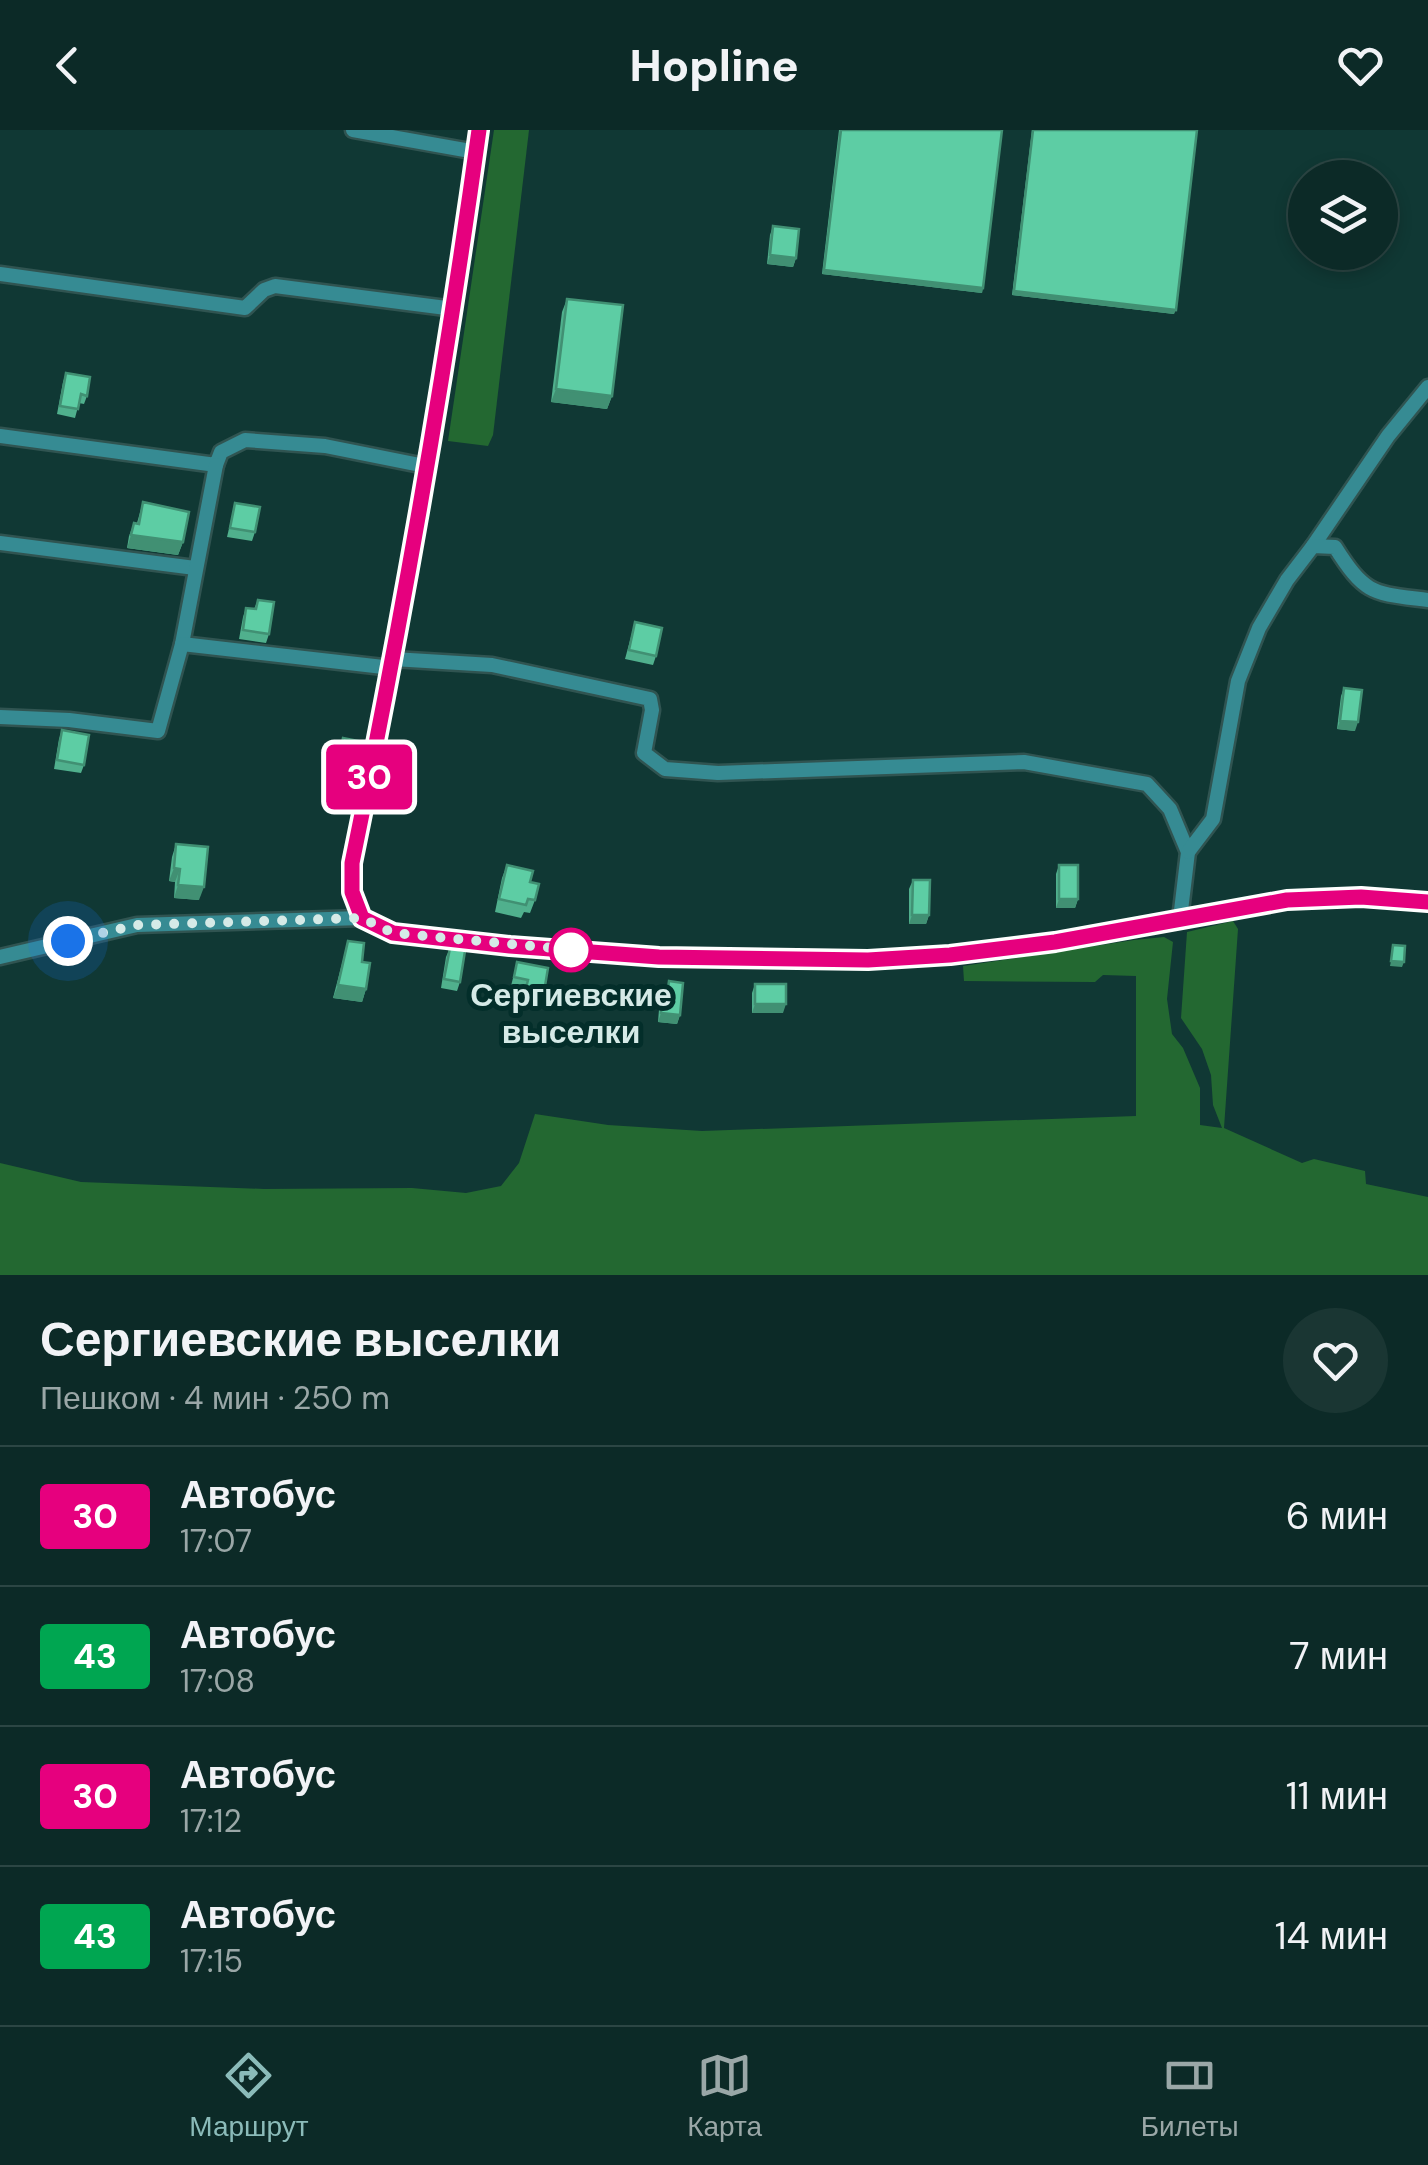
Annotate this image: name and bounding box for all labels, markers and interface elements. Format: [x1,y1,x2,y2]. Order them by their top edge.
text: Hopline [629,36,799,95]
icon: back [40,38,95,93]
icon: heart [1333,38,1388,93]
map controls [1288,160,1398,270]
button: layers [1288,160,1398,270]
line badge: 30 [324,744,414,810]
text: 30 [346,754,392,800]
your location [43,916,93,966]
marker: Сергиевские выселки [550,929,592,971]
place label: Сергиевские выселки [470,974,672,1053]
text: Сергиевские выселки [40,1308,561,1371]
button: heart [1283,1308,1388,1413]
text: Пешком · 4 мин · 250 m [40,1377,390,1419]
text: Автобус [180,1470,336,1520]
text: 6 мин [1286,1491,1388,1541]
text: 30 [72,1493,118,1539]
text: 17:07 [180,1520,252,1562]
text: Автобус [180,1610,336,1660]
text: 7 мин [1289,1631,1388,1681]
text: 43 [73,1633,117,1679]
text: 17:08 [180,1660,255,1702]
text: Автобус [180,1750,336,1800]
text: 11 мин [1286,1771,1388,1821]
text: 30 [72,1773,118,1819]
text: 17:12 [180,1800,242,1842]
text: Автобус [180,1890,336,1940]
text: 14 мин [1275,1911,1388,1961]
text: 43 [73,1913,117,1959]
text: 17:15 [180,1940,243,1982]
tab: Маршрут [189,2048,309,2145]
tab: Карта [687,2048,762,2145]
tab: Билеты [1141,2048,1239,2145]

